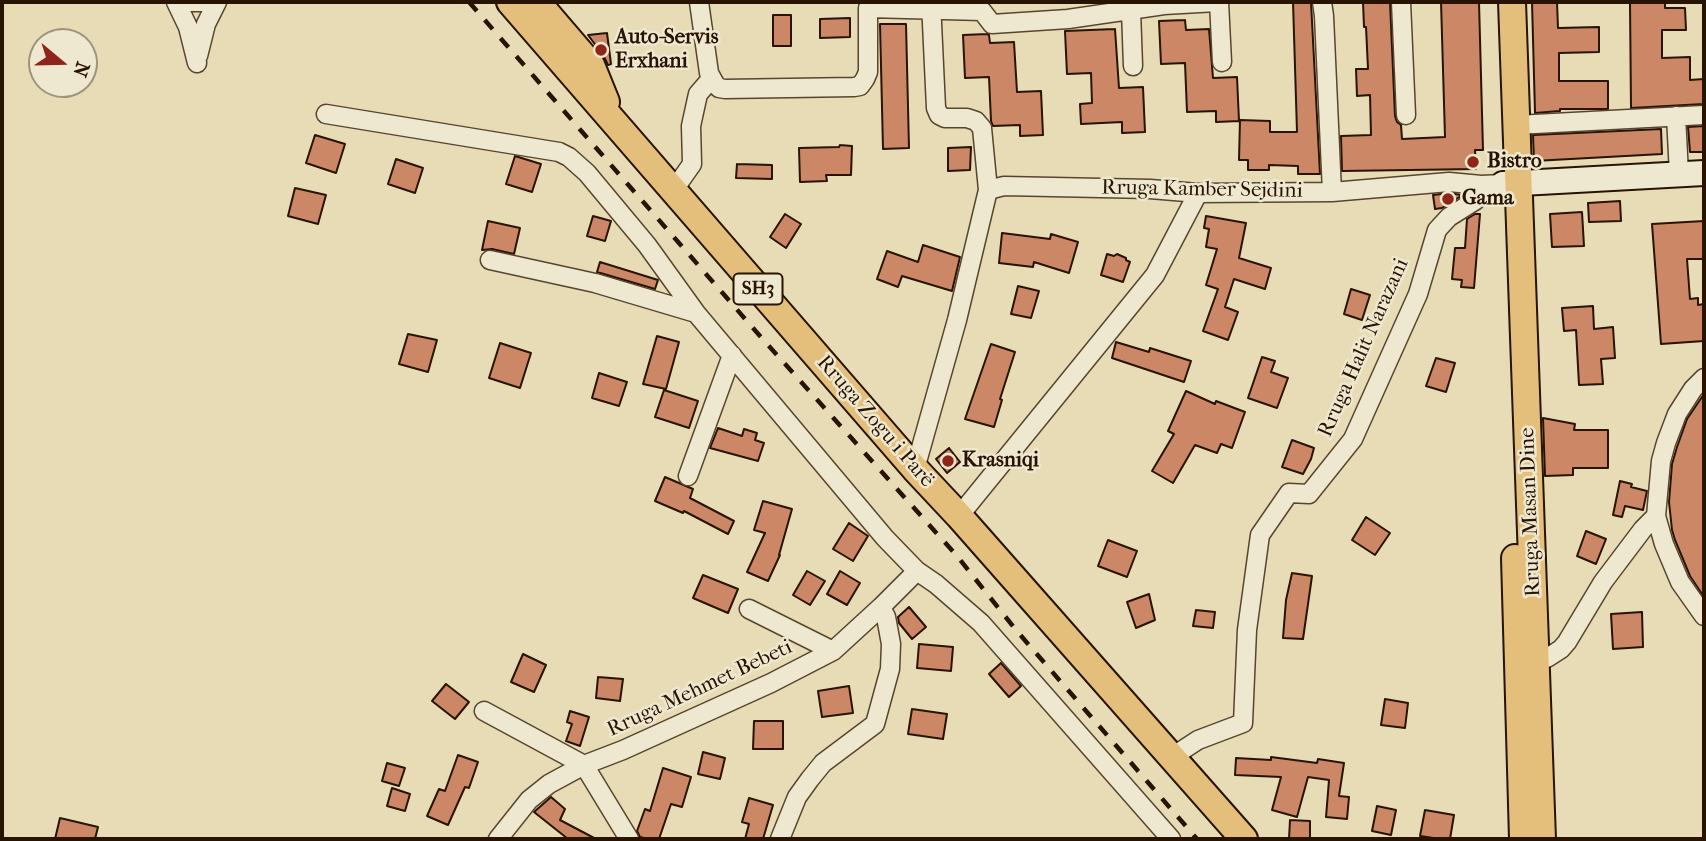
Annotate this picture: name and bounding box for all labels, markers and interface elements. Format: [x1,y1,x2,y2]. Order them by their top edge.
place label: Auto-Servis Erxhani [615,25,718,75]
north arrow [28,28,98,98]
marker: Auto-Servis Erxhani [593,42,609,58]
text: N [68,59,94,80]
place label: Bistro [1487,149,1542,175]
marker: Bistro [1465,154,1481,170]
street label: Rruga Kamber Sejdini [1101,176,1303,204]
place label: Gama [1462,186,1514,212]
marker: Gama [1440,191,1456,207]
street label: Rruga Halit Narazani [1313,255,1415,441]
road number: SH3 [734,274,782,304]
street label: Rruga Zogu i Parë [811,351,939,493]
street label: Rruga Masan Dine [1515,427,1547,597]
place label: Krasniqi [962,448,1039,474]
marker: Krasniqi [940,453,956,469]
street label: Rruga Mehmet Bebeti [603,635,797,743]

